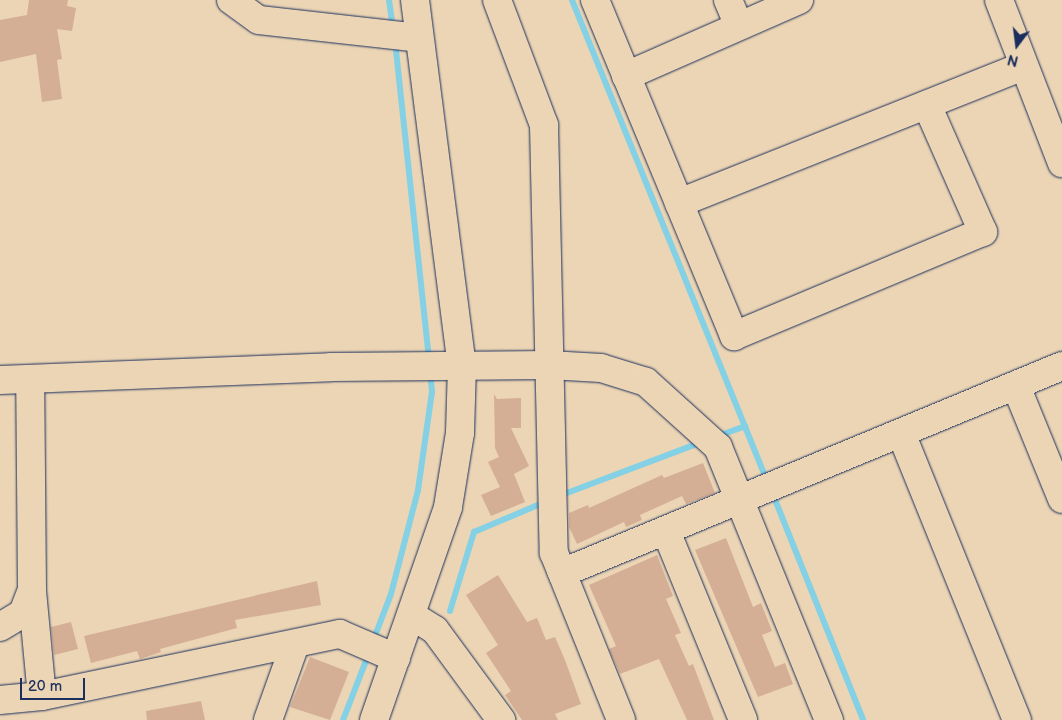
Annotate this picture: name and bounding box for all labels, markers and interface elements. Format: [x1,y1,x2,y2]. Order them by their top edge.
north arrow [992,20,1042,70]
text: N [1006,50,1020,70]
scale bar [22,668,88,700]
text: 20 m [28,677,62,696]

